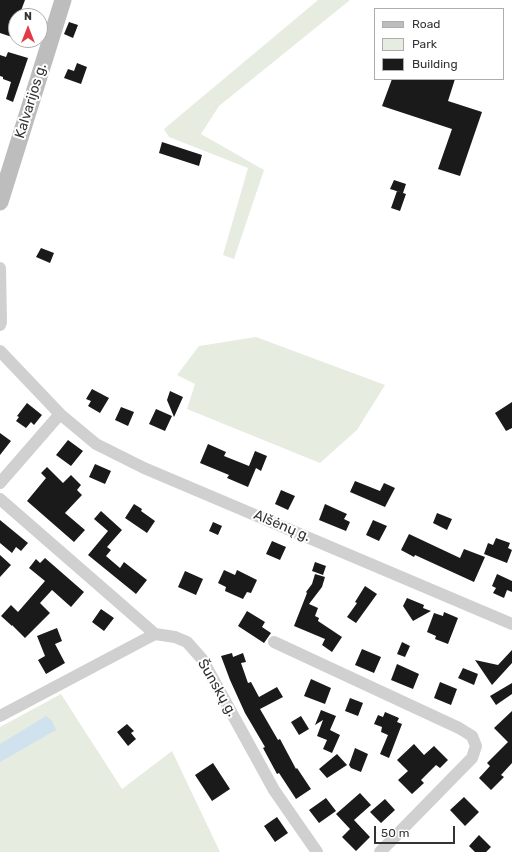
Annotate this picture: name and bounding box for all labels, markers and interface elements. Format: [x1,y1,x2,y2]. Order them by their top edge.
north arrow [8,8,48,48]
legend [374,8,504,80]
text: N [24,10,32,23]
text: Road [412,17,440,31]
text: Park [412,37,437,51]
text: Building [412,57,458,71]
street label: Kalvarijos g. [12,62,50,140]
street label: Alšėnų g. [251,507,313,545]
street label: Šunskų g. [194,656,240,720]
scale bar [376,818,457,844]
text: 50 m [381,826,409,840]

